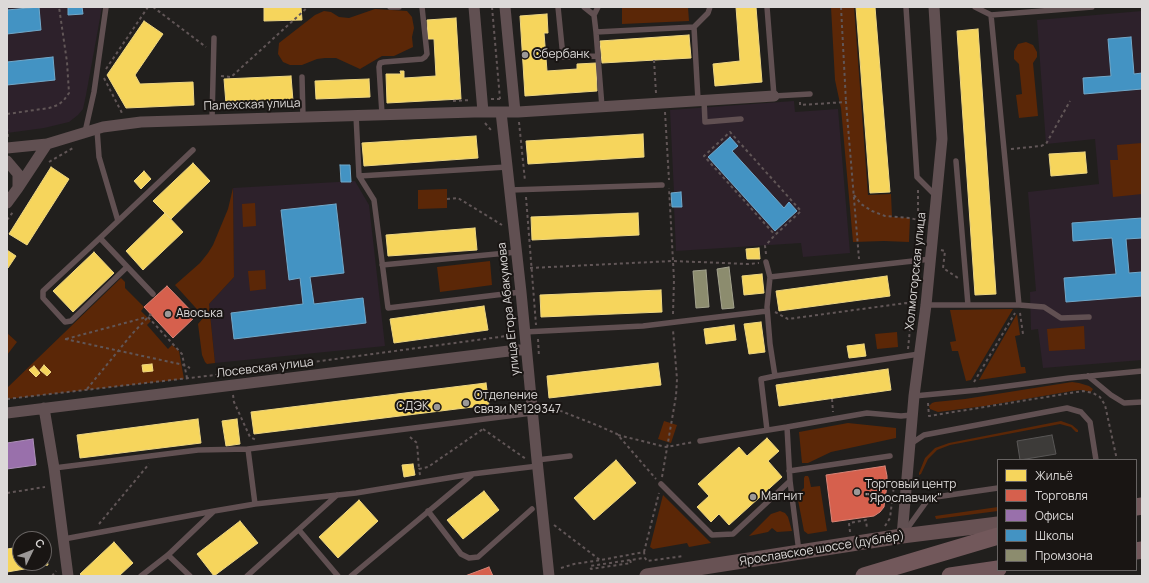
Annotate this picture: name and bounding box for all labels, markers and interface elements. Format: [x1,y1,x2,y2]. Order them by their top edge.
place label: Сбербанк [533,48,589,62]
marker: Сбербанк [520,50,530,60]
street label: Палехская улица [203,96,301,114]
street label: Холмогорская улица [903,211,929,331]
street label: улица Егора Абакумова [495,242,523,376]
place label: Авоська [176,307,223,321]
marker: Авоська [163,309,173,319]
street label: Лосевская улица [216,355,314,381]
place label: Отделение связи №129347 [474,389,561,417]
marker: Отделение связи №129347 [461,398,471,408]
place label: СДЭК [396,400,429,414]
marker: СДЭК [432,402,442,412]
legend [997,459,1137,571]
text: Жильё [1035,467,1073,484]
place label: Торговый центр "Ярославчик" [865,478,956,506]
marker: Торговый центр "Ярославчик" [852,487,862,497]
text: Торговля [1035,487,1088,504]
place label: Магнит [761,490,803,504]
marker: Магнит [748,492,758,502]
text: Офисы [1035,507,1074,524]
text: Школы [1035,527,1074,544]
street label: Ярославское шоссе (дублёр) [738,529,906,569]
north arrow [12,531,52,571]
text: С [32,535,49,551]
text: Промзона [1035,547,1093,564]

